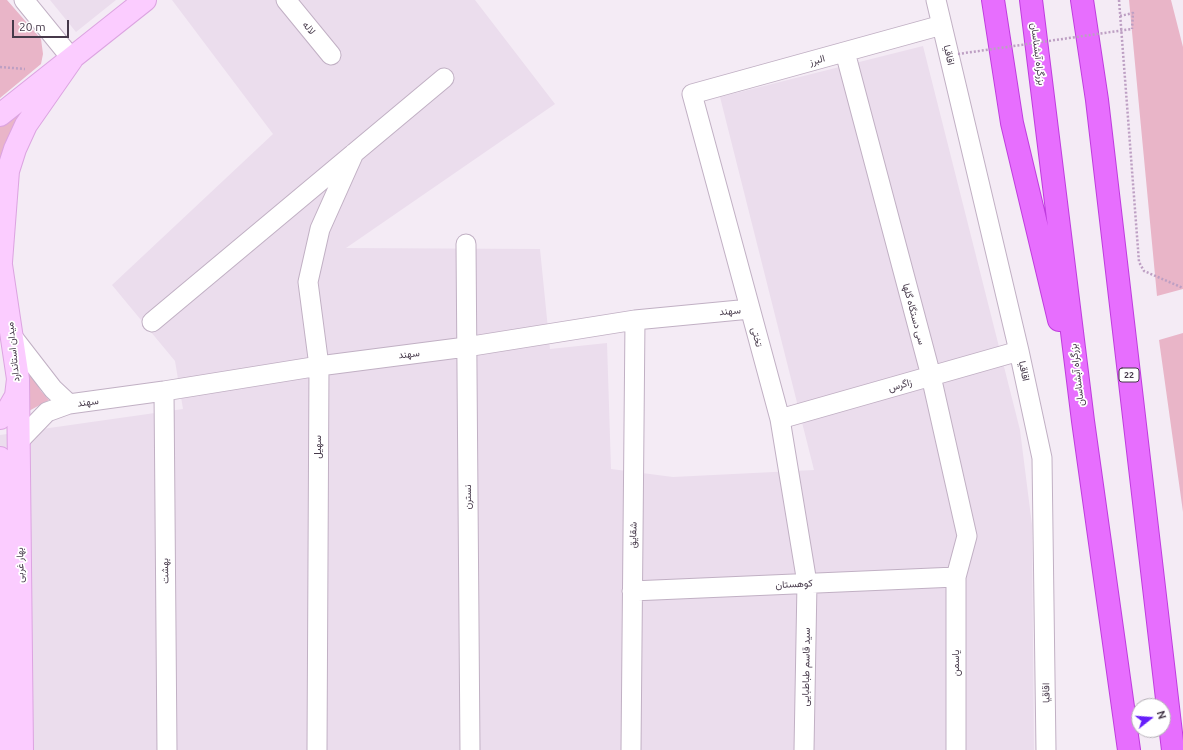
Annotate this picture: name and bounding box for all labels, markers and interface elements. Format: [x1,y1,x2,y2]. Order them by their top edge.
scale bar [14,12,71,38]
street label: لاله [300,19,318,37]
text: 20 m [19,20,46,33]
street label: بزرگراه آبشناسان [1028,22,1048,86]
street label: اقاقیا [941,44,957,66]
street label: البرز [808,52,826,68]
street label: سی دستگاه گلها [900,282,928,346]
street label: سهند [719,304,741,318]
street label: میدان استاندارد [4,321,22,383]
street label: تختی [749,326,765,348]
street label: بزرگراه آبشناسان [1067,343,1087,407]
street label: سهند [398,347,420,361]
street label: اقاقیا [1016,360,1032,382]
road number: 22 [1119,368,1139,382]
street label: زاگرس [887,376,913,394]
street label: سهند [76,395,100,409]
street label: سهیل [312,435,324,459]
street label: نسترن [462,484,474,510]
street label: شقایق [627,522,639,548]
street label: بهار غربی [14,547,26,583]
street label: بهشت [159,558,171,584]
street label: کوهستان [775,577,813,591]
street label: سید قاسم طباطبایی [799,627,813,707]
street label: یاسمن [950,650,962,676]
street label: اقاقیا [1040,683,1052,703]
north arrow [1131,698,1171,738]
text: N [1155,709,1168,720]

